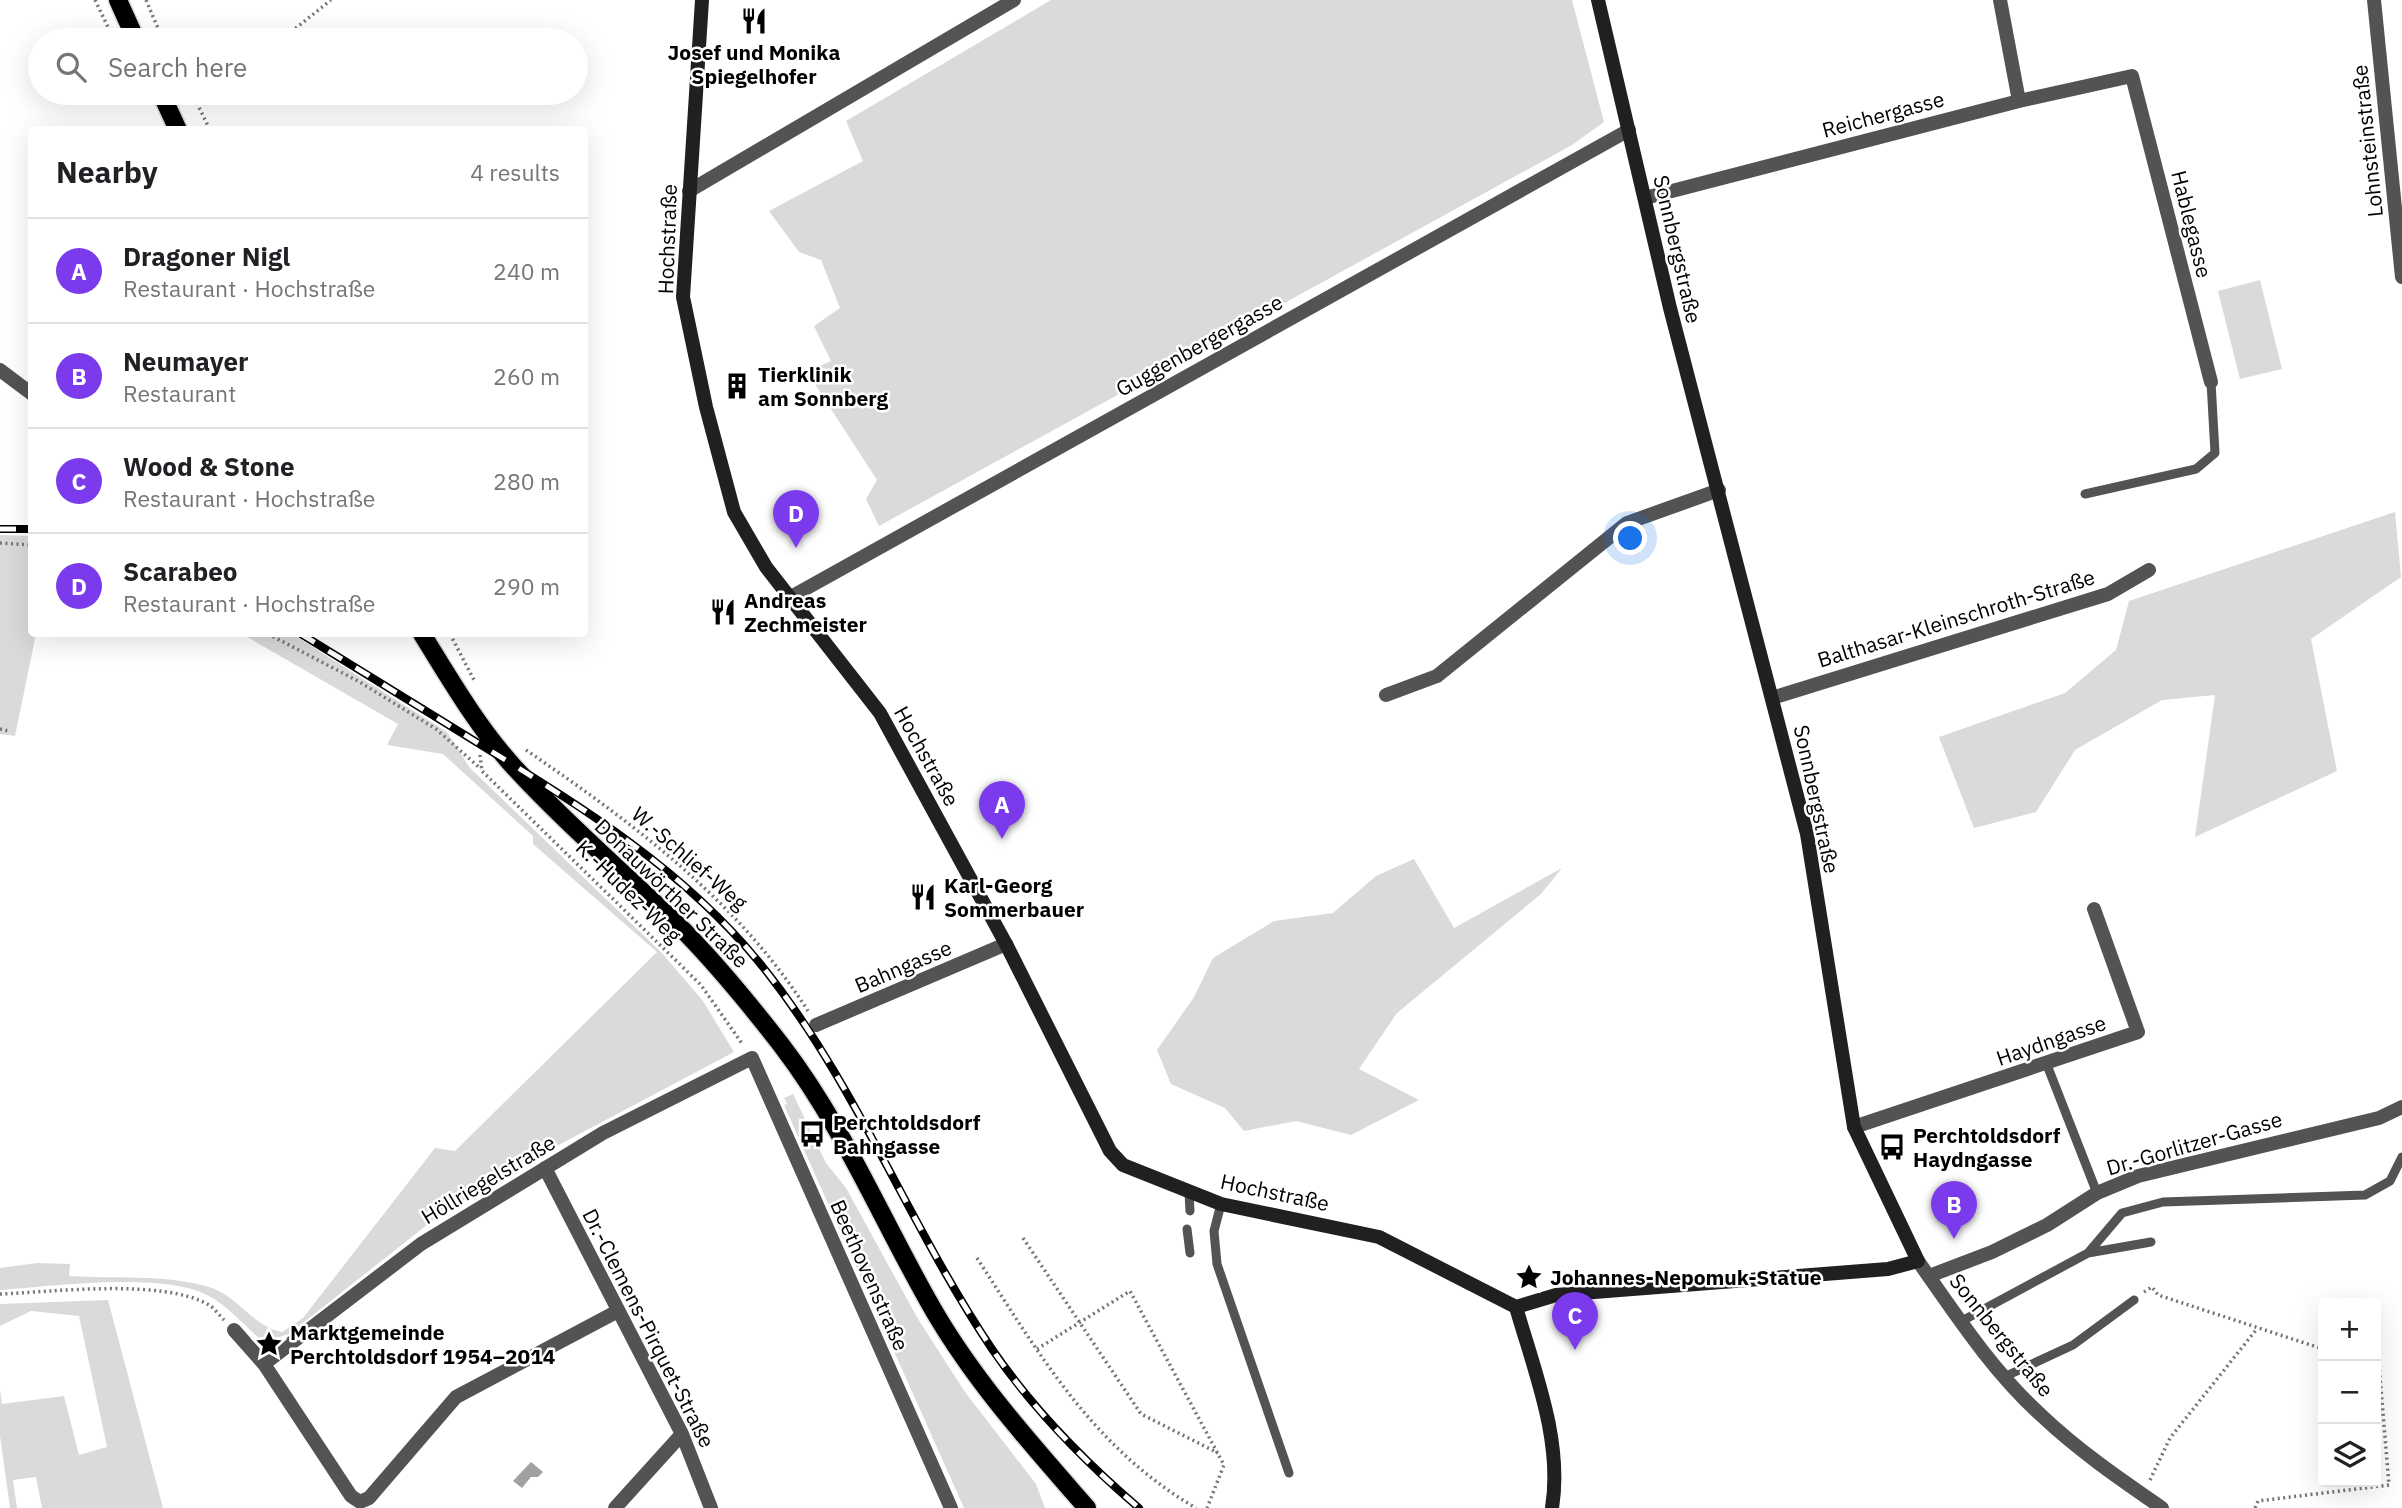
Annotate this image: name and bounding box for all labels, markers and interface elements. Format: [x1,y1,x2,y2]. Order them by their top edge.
restaurant icon: Josef und Monika Spiegelhofer [739,6,769,36]
search box [28,28,588,105]
place label: Josef und Monika Spiegelhofer [668,38,840,90]
icon: search [52,48,90,86]
text: Search here [108,50,247,84]
street label: Lohnsteinstraße [2345,63,2389,219]
street label: Reichergasse [1819,84,1947,144]
text: Nearby [56,152,158,191]
text: 4 results [470,157,560,187]
street label: Hablegasse [2165,167,2219,281]
street label: Sonnbergstraße [1647,172,1709,326]
street label: Hochstraße [651,183,683,295]
text: Dragoner Nigl [123,239,290,273]
text: A [71,256,87,286]
text: 240 m [493,256,560,286]
text: Restaurant · Hochstraße [123,273,375,303]
street label: Guggenbergergasse [1111,287,1287,403]
text: Neumayer [123,344,249,378]
place label: Tierklinik am Sonnberg [758,360,888,412]
text: B [71,361,87,391]
text: 260 m [493,361,560,391]
building icon: Tierklinik am Sonnberg [722,371,752,401]
text: Restaurant [123,378,236,408]
text: Wood & Stone [123,449,295,483]
text: C [72,466,86,496]
text: 280 m [493,466,560,496]
text: Restaurant · Hochstraße [123,483,375,513]
pin: D [773,490,819,548]
your location [1613,521,1647,555]
text: Scarabeo [123,554,237,588]
street label: Balthasar-Kleinschroth-Straße [1814,562,2098,674]
text: D [71,571,87,601]
text: 290 m [493,571,560,601]
place label: Andreas Zechmeister [744,586,868,638]
text: Restaurant · Hochstraße [123,588,375,618]
restaurant icon: Andreas Zechmeister [708,597,738,627]
street label: Hochstraße [888,701,966,811]
street label: Sonnbergstraße [1788,722,1846,876]
pin: A [979,781,1025,839]
street label: W.-Schlief-Weg [626,800,754,916]
street label: Donauwörther Straße [589,812,755,974]
street label: K.-Hudez-Weg [570,834,688,948]
place label: Karl-Georg Sommerbauer [944,871,1085,923]
restaurant icon: Karl-Georg Sommerbauer [908,882,938,912]
street label: Bahngasse [850,933,956,999]
street label: Haydngasse [1992,1008,2110,1072]
street label: Dr.-Gorlitzer-Gasse [2103,1105,2285,1181]
place label: Perchtoldsdorf Bahngasse [833,1108,981,1160]
bus stop icon: Perchtoldsdorf Bahngasse [797,1119,827,1149]
place label: Perchtoldsdorf Haydngasse [1913,1121,2061,1173]
street label: Höllriegelstraße [416,1128,560,1230]
bus stop icon: Perchtoldsdorf Haydngasse [1877,1132,1907,1162]
street label: Hochstraße [1218,1167,1332,1217]
pin: B [1931,1181,1977,1239]
street label: Beethovenstraße [824,1195,916,1355]
street label: Dr.-Clemens-Pirquet-Straße [576,1204,722,1452]
place icon: Johannes-Nepomuk-Statue [1514,1262,1544,1292]
place label: Johannes-Nepomuk-Statue [1550,1263,1822,1291]
street label: Sonnbergstraße [1944,1267,2060,1403]
pin: C [1552,1292,1598,1350]
map controls [2318,1298,2381,1487]
button: + [2318,1298,2381,1361]
place label: Marktgemeinde Perchtoldsdorf 1954–2014 [290,1318,555,1370]
place icon: Marktgemeinde Perchtoldsdorf 1954–2014 [254,1329,284,1359]
button: − [2318,1361,2381,1424]
button: layers [2318,1424,2381,1487]

